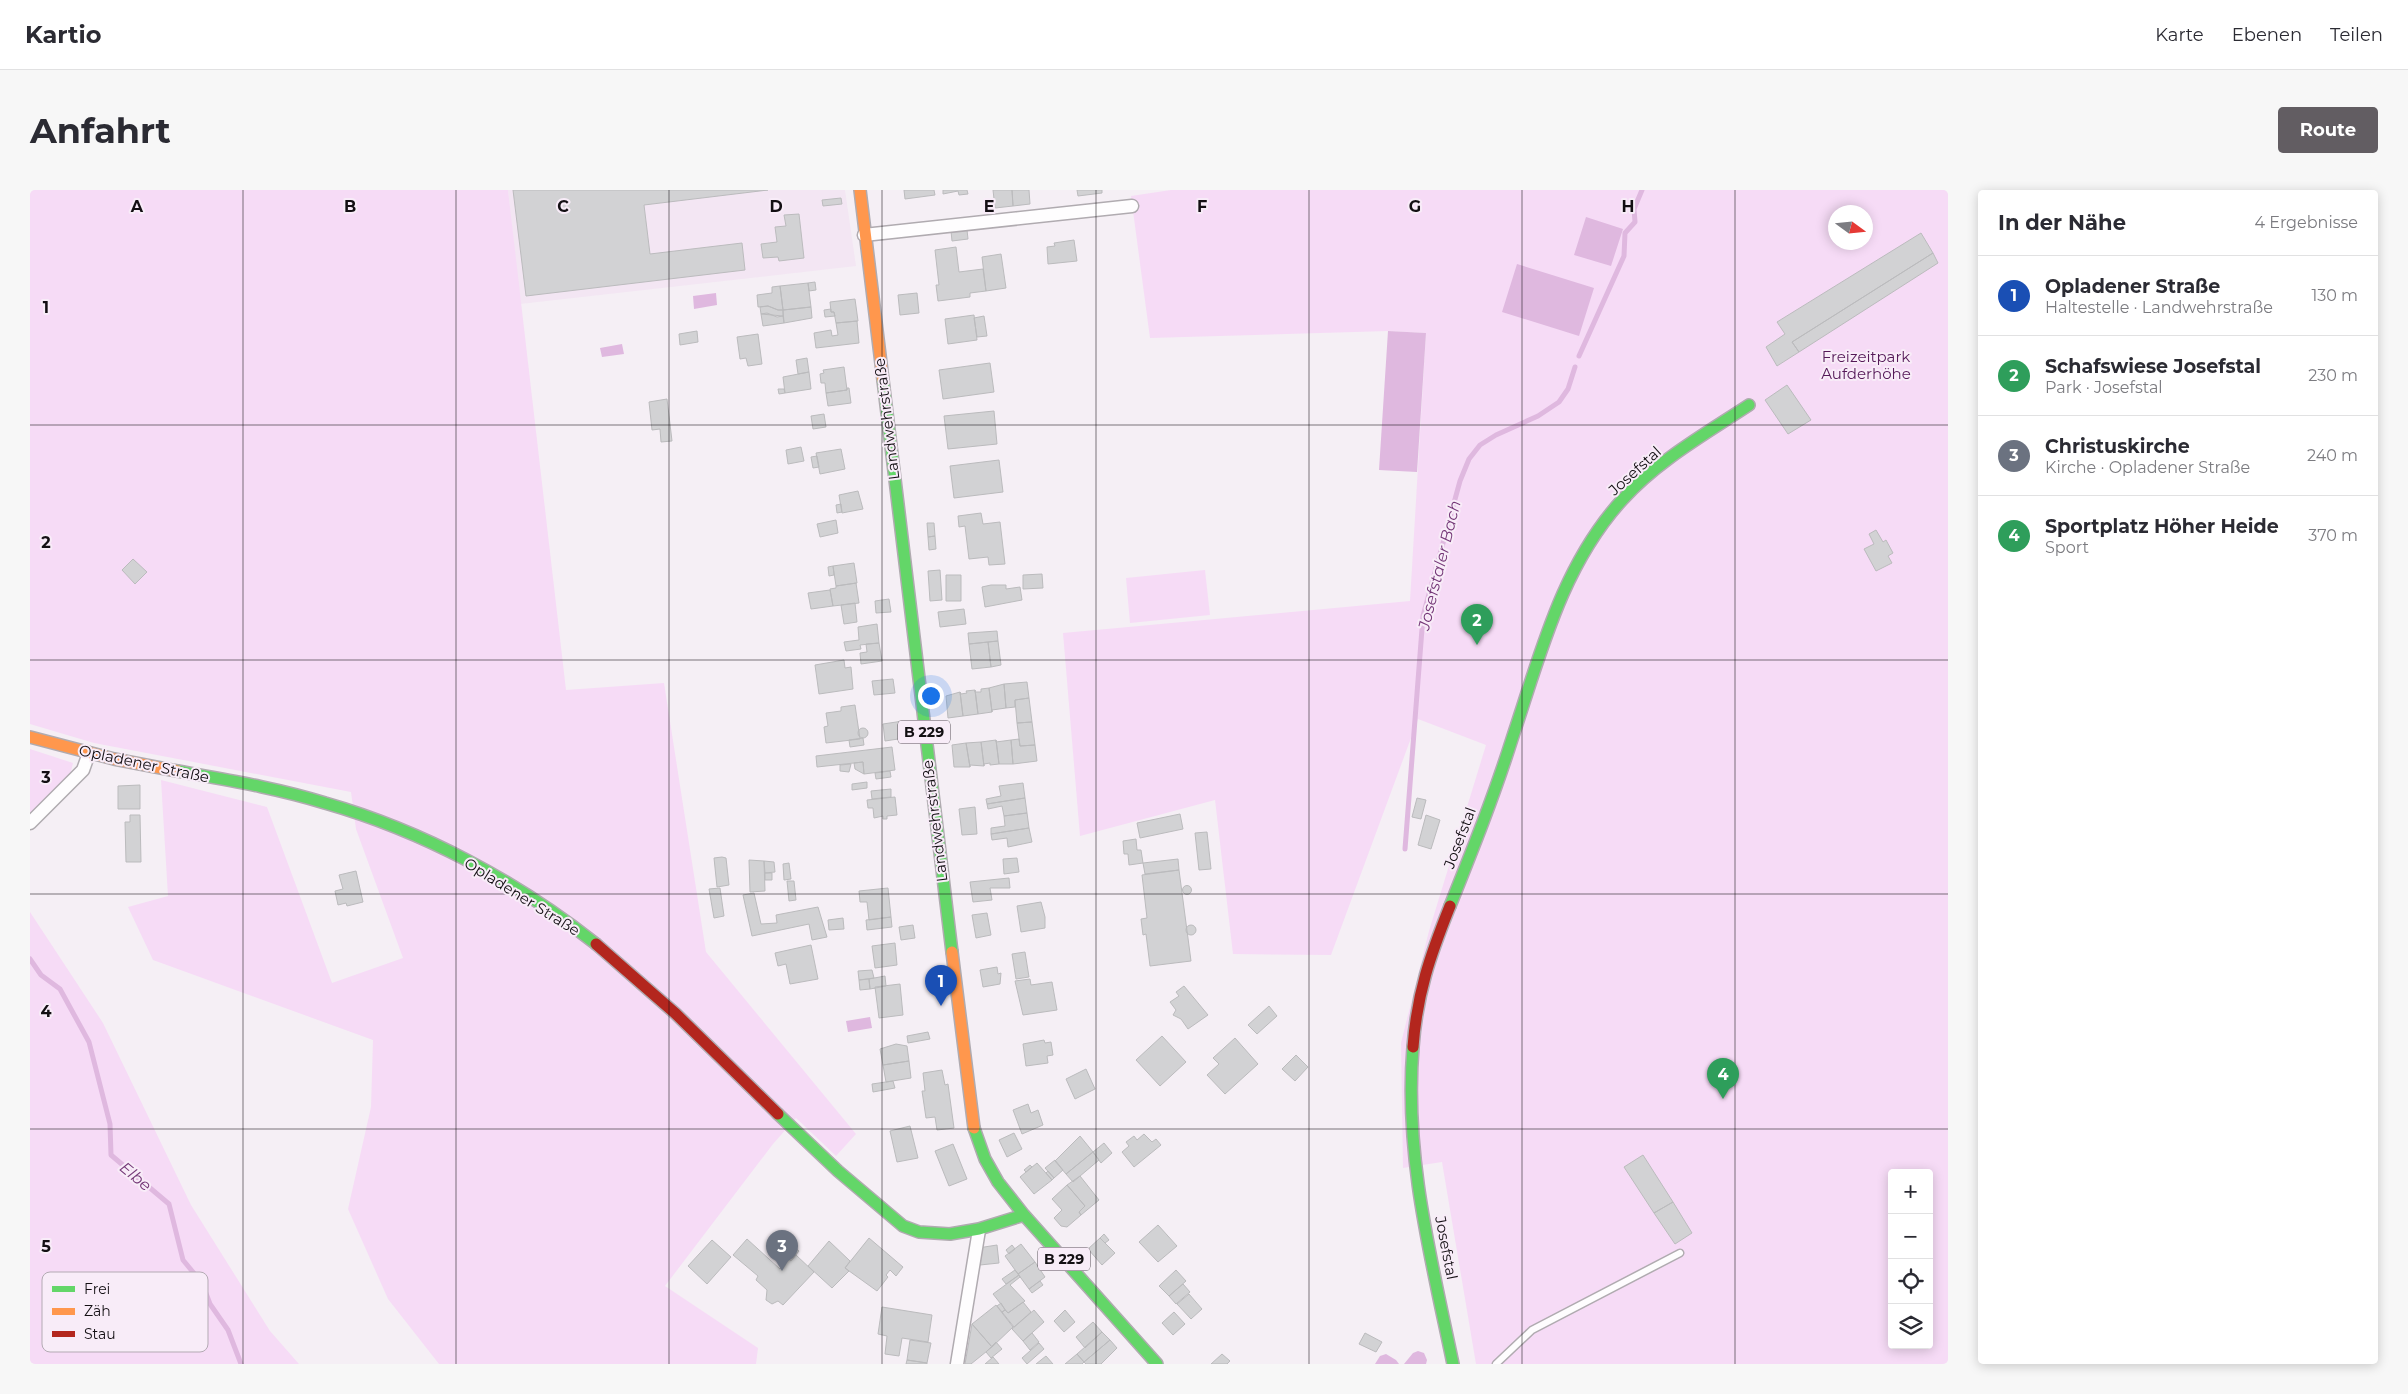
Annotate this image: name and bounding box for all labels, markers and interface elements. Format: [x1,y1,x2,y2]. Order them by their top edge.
text: Kartio [25,20,101,49]
text: Karte [2155,24,2204,46]
text: Ebenen [2232,24,2302,46]
text: Teilen [2330,24,2383,46]
button: Route [2278,107,2378,153]
text: Anfahrt [30,109,171,152]
text: A [130,197,144,216]
text: B [344,197,356,216]
text: C [557,197,569,216]
text: D [769,197,783,216]
text: E [984,197,994,216]
text: F [1197,197,1207,216]
text: G [1409,197,1421,216]
text: H [1622,197,1634,216]
north arrow [1828,205,1873,250]
text: In der Nähe [1998,210,2126,235]
text: 4 Ergebnisse [2254,213,2358,232]
text: Opladener Straße [2045,275,2220,298]
text: 1 [2011,286,2017,305]
text: 130 m [2311,286,2358,305]
text: 1 [43,298,49,317]
text: Haltestelle · Landwehrstraße [2045,298,2273,317]
park label: Freizeitpark Aufderhöhe [1821,347,1911,383]
text: Schafswiese Josefstal [2045,355,2261,378]
street label: Landwehrstraße [870,357,903,481]
text: 2 [2009,366,2019,385]
text: 230 m [2308,366,2358,385]
text: Park · Josefstal [2045,378,2163,397]
text: Christuskirche [2045,435,2190,458]
street label: Josefstal [1604,442,1665,500]
text: 3 [2009,446,2019,465]
text: 240 m [2307,446,2358,465]
text: Kirche · Opladener Straße [2045,458,2250,477]
water label: Josefstaler Bach [1414,498,1465,633]
text: Sportplatz Höher Heide [2045,515,2279,538]
text: 4 [2008,526,2020,545]
text: 370 m [2308,526,2358,545]
text: 2 [41,533,51,552]
text: Sport [2045,538,2089,557]
pin: 2 [1461,604,1493,645]
your location [918,683,944,709]
road number: B 229 [898,720,950,744]
street label: Opladener Straße [77,740,211,787]
street label: Landwehrstraße [918,759,951,883]
text: 3 [40,768,51,787]
street label: Josefstal [1439,804,1480,872]
street label: Opladener Straße [461,853,584,940]
pin: 1 [925,965,957,1006]
text: 4 [40,1002,52,1021]
pin: 4 [1707,1058,1739,1099]
water label: Elbe [116,1158,155,1195]
map controls [1888,1169,1933,1349]
button: + [1888,1169,1933,1214]
street label: Josefstal [1431,1214,1462,1281]
button: − [1888,1214,1933,1259]
pin: 3 [766,1230,798,1271]
text: 5 [41,1237,51,1256]
road number: B 229 [1038,1248,1090,1270]
button: locate [1888,1259,1933,1304]
legend [42,1272,208,1352]
text: Frei [84,1280,110,1298]
text: Zäh [84,1302,111,1320]
button: layers [1888,1304,1933,1349]
text: Stau [84,1325,116,1343]

